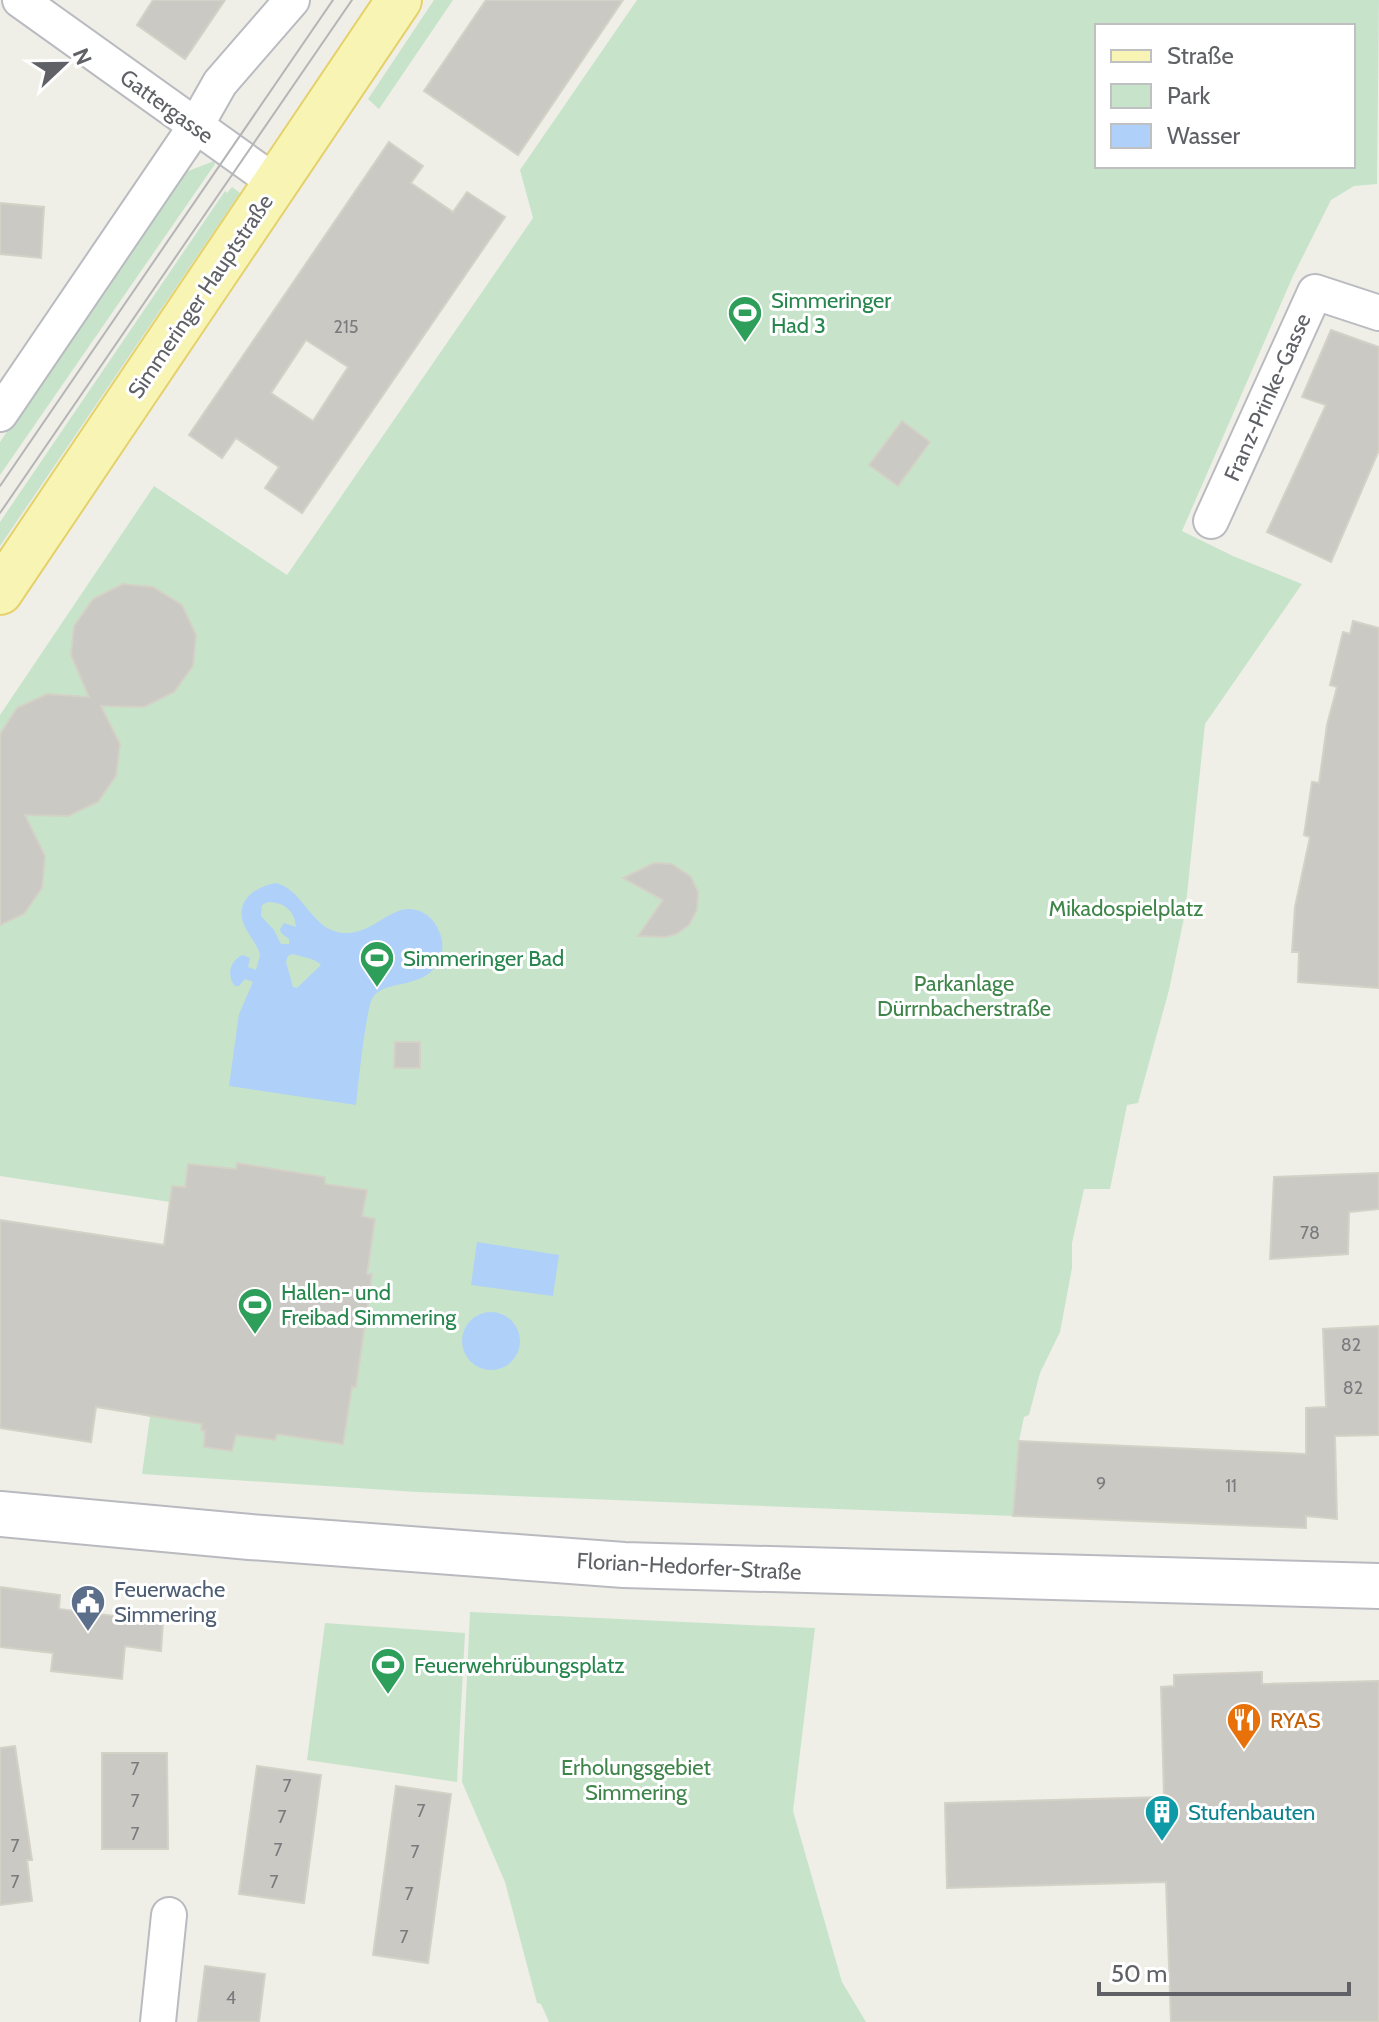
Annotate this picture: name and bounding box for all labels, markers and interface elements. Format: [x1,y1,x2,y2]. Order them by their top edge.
north arrow [24,24,104,104]
legend [1095,24,1355,168]
text: Straße [1167,41,1234,70]
text: N [67,44,98,69]
street label: Gattergasse [115,63,219,149]
text: Park [1167,81,1210,110]
text: Wasser [1167,121,1240,150]
street label: Simmeringer Hauptstraße [122,189,279,403]
place label: Simmeringer Had 3 [771,287,891,339]
sports icon: Simmeringer Had 3 [726,294,764,344]
street label: Franz-Prinke-Gasse [1218,309,1317,485]
house number: 215 [333,316,359,338]
park label: Mikadospielplatz [1049,895,1203,922]
sports icon: Simmeringer Bad [358,939,396,989]
place label: Simmeringer Bad [403,945,564,972]
park label: Parkanlage Dürrnbacherstraße [877,970,1051,1022]
house number: 78 [1300,1222,1320,1244]
place label: Hallen- und Freibad Simmering [281,1279,457,1331]
sports icon: Hallen- und Freibad Simmering [236,1286,274,1336]
house number: 82 [1341,1334,1361,1356]
house number: 82 [1343,1377,1363,1399]
house number: 9 [1096,1473,1106,1495]
house number: 11 [1225,1475,1237,1497]
street label: Florian-Hedorfer-Straße [576,1547,802,1586]
place label: Feuerwache Simmering [114,1576,225,1628]
public building icon: Feuerwache Simmering [69,1583,107,1633]
sports icon: Feuerwehrübungsplatz [369,1646,407,1696]
place label: Feuerwehrübungsplatz [414,1652,625,1679]
restaurant icon: RYAS [1225,1701,1263,1751]
place label: RYAS [1270,1707,1321,1734]
park label: Erholungsgebiet Simmering [561,1754,711,1806]
house number: 7 [130,1758,140,1780]
house number: 7 [282,1775,292,1797]
house number: 7 [130,1790,140,1812]
building icon: Stufenbauten [1143,1793,1181,1843]
place label: Stufenbauten [1188,1799,1315,1826]
house number: 7 [416,1800,426,1822]
house number: 7 [277,1806,287,1828]
house number: 7 [130,1823,140,1845]
house number: 7 [10,1835,20,1857]
house number: 7 [273,1839,283,1861]
house number: 7 [410,1841,420,1863]
house number: 7 [10,1871,20,1893]
house number: 7 [269,1871,279,1893]
house number: 7 [404,1883,414,1905]
house number: 7 [399,1926,409,1948]
scale bar [1099,1946,1349,1996]
text: 50 m [1111,1959,1167,1988]
house number: 4 [226,1987,236,2009]

